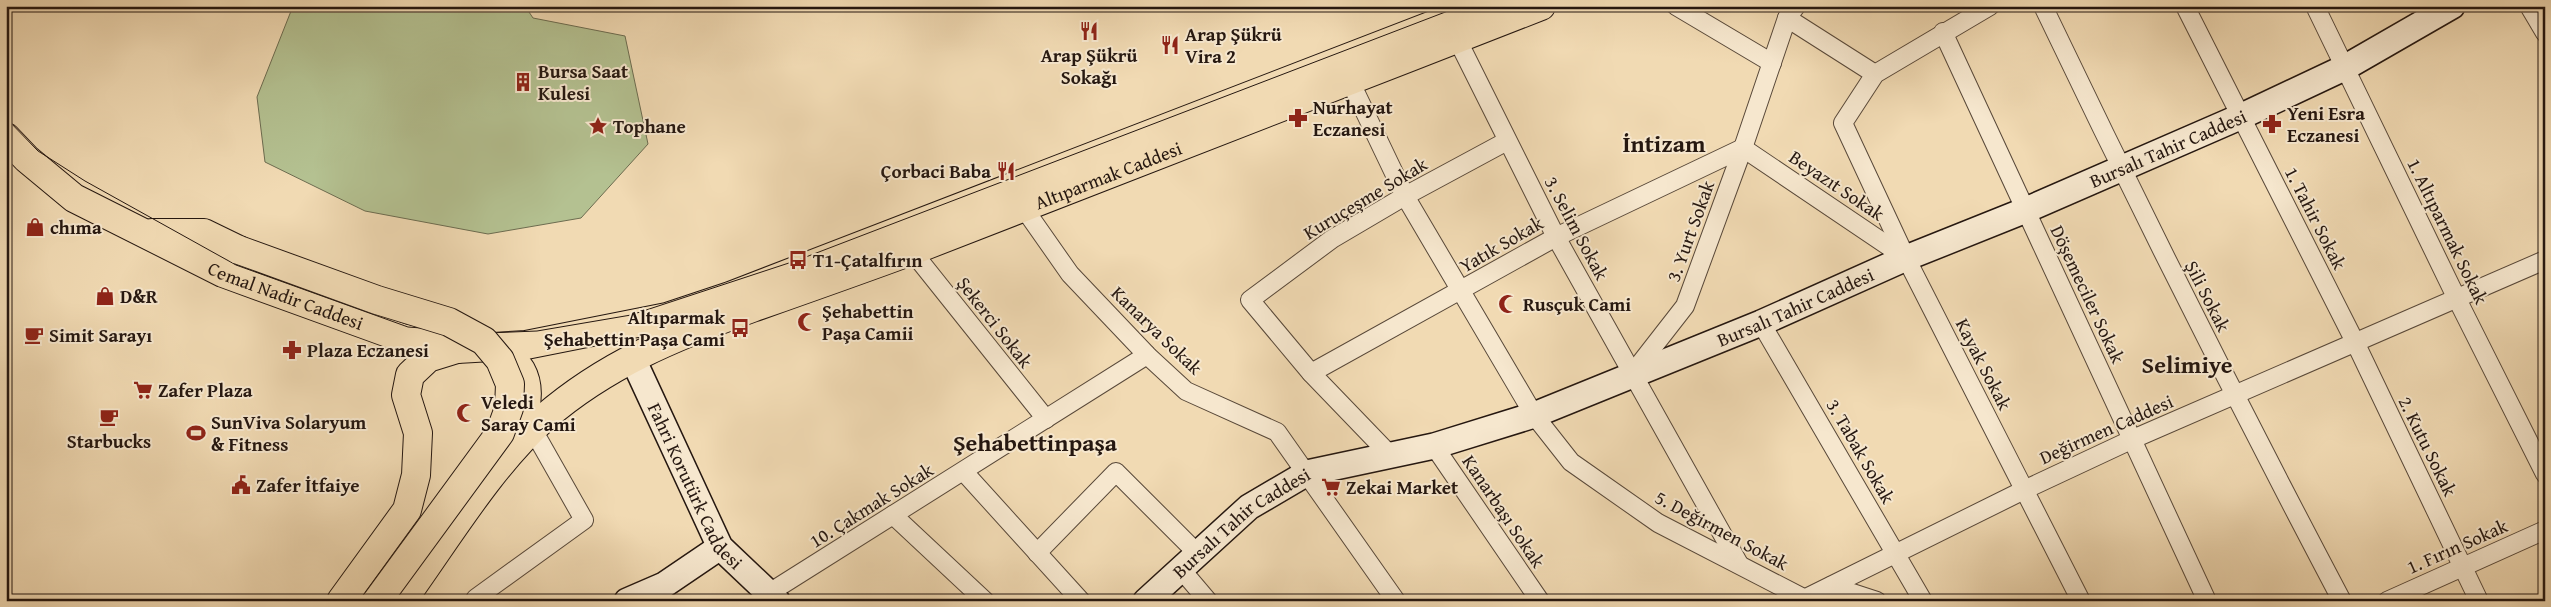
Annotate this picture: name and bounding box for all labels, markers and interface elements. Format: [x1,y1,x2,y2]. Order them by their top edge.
restaurant icon: Arap Şükrü Sokağı [1078,20,1100,42]
place label: Arap Şükrü Vira 2 [1185,20,1282,70]
restaurant icon: Arap Şükrü Vira 2 [1159,34,1181,56]
place label: Arap Şükrü Sokağı [1041,41,1137,91]
place label: Bursa Saat Kulesi [538,57,629,107]
building icon: Bursa Saat Kulesi [512,71,534,93]
place label: Nurhayat Eczanesi [1313,93,1393,143]
place label: Yeni Esra Eczanesi [2287,99,2365,149]
street label: Bursalı Tahir Caddesi [2085,102,2251,195]
pharmacy icon: Nurhayat Eczanesi [1287,107,1309,129]
place label: Tophane [613,112,686,140]
pharmacy icon: Yeni Esra Eczanesi [2261,113,2283,135]
place icon: Tophane [587,115,609,137]
district label: İntizam [1622,126,1706,161]
street label: Altıparmak Caddesi [1031,134,1186,216]
street label: Beyazıt Sokak [1784,143,1891,227]
street label: Kuruçeşme Sokak [1298,150,1433,246]
street label: 1. Altıparmak Sokak [2400,153,2496,309]
place label: Çorbaci Baba [881,157,991,185]
restaurant icon: Çorbaci Baba [995,160,1017,182]
street label: 1. Tahir Sokak [2278,162,2354,275]
street label: 3. Selim Sokak [1538,171,1616,285]
street label: 3. Yurt Sokak [1659,176,1721,285]
street label: Yatık Sokak [1454,209,1548,279]
place label: chıma [50,213,102,241]
shop icon: chıma [24,216,46,238]
street label: Döşemeciler Sokak [2044,220,2132,368]
place label: T1-Çatalfırın [813,246,923,274]
bus stop icon: T1-Çatalfırın [787,249,809,271]
street label: Cemal Nadir Caddesi [203,254,367,337]
street label: Şili Sokak [2178,255,2238,337]
street label: Bursalı Tahir Caddesi [1713,260,1878,353]
street label: Şekerci Sokak [950,270,1040,374]
street label: Kanarya Sokak [1105,279,1209,381]
place label: D&R [120,282,158,310]
shop icon: D&R [94,285,116,307]
place label: Rusçuk Cami [1523,290,1631,318]
mosque icon: Rusçuk Cami [1497,293,1519,315]
place label: Şehabettin Paşa Camii [822,297,914,347]
place label: Altıparmak Şehabettin Paşa Cami [544,303,725,353]
mosque icon: Şehabettin Paşa Camii [796,311,818,333]
street label: Kayak Sokak [1949,313,2019,415]
bus stop icon: Altıparmak Şehabettin Paşa Cami [729,317,751,339]
place label: Simit Sarayı [49,321,152,349]
cafe icon: Simit Sarayı [23,324,45,346]
place label: Plaza Eczanesi [307,336,429,364]
pharmacy icon: Plaza Eczanesi [281,339,303,361]
district label: Selimiye [2142,347,2233,382]
place label: Zafer Plaza [158,376,253,404]
supermarket icon: Zafer Plaza [132,379,154,401]
street label: Değirmen Caddesi [2035,387,2177,471]
place label: Veledi Saray Cami [481,388,576,438]
street label: 2. Kutu Sokak [2392,391,2464,501]
street label: 3. Tabak Sokak [1820,393,1902,509]
street label: Fahri Korutürk Caddesi [641,398,749,576]
mosque icon: Veledi Saray Cami [455,402,477,424]
cafe icon: Starbucks [98,406,120,428]
place label: SunViva Solaryum & Fitness [211,408,367,458]
sports icon: SunViva Solaryum & Fitness [185,422,207,444]
district label: Şehabettinpaşa [953,425,1118,460]
place label: Starbucks [67,427,151,455]
street label: Kanarbaşı Sokak [1456,449,1552,573]
street label: 10. Çakmak Sokak [804,455,939,554]
street label: Bursalı Tahir Caddesi [1166,460,1316,585]
place label: Zafer İtfaiye [256,471,360,499]
place label: Zekai Market [1346,473,1459,501]
public building icon: Zafer İtfaiye [230,474,252,496]
supermarket icon: Zekai Market [1320,476,1342,498]
street label: 5. Değirmen Sokak [1650,483,1794,577]
street label: 1. Fırın Sokak [2402,511,2512,581]

